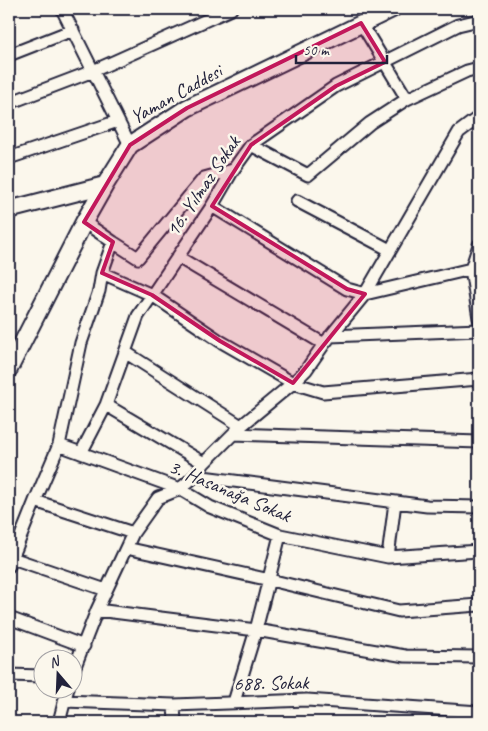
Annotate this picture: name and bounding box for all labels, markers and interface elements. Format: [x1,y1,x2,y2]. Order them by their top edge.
scale bar [296,32,387,64]
text: 50 m [303,41,330,60]
street label: Yaman Caddesi [126,57,228,129]
street label: 16. Yılmaz Sokak [160,130,247,241]
street label: 3. Hasanağa Sokak [165,454,296,529]
north arrow [32,648,82,698]
text: N [47,652,63,672]
street label: 688. Sokak [233,670,310,696]

